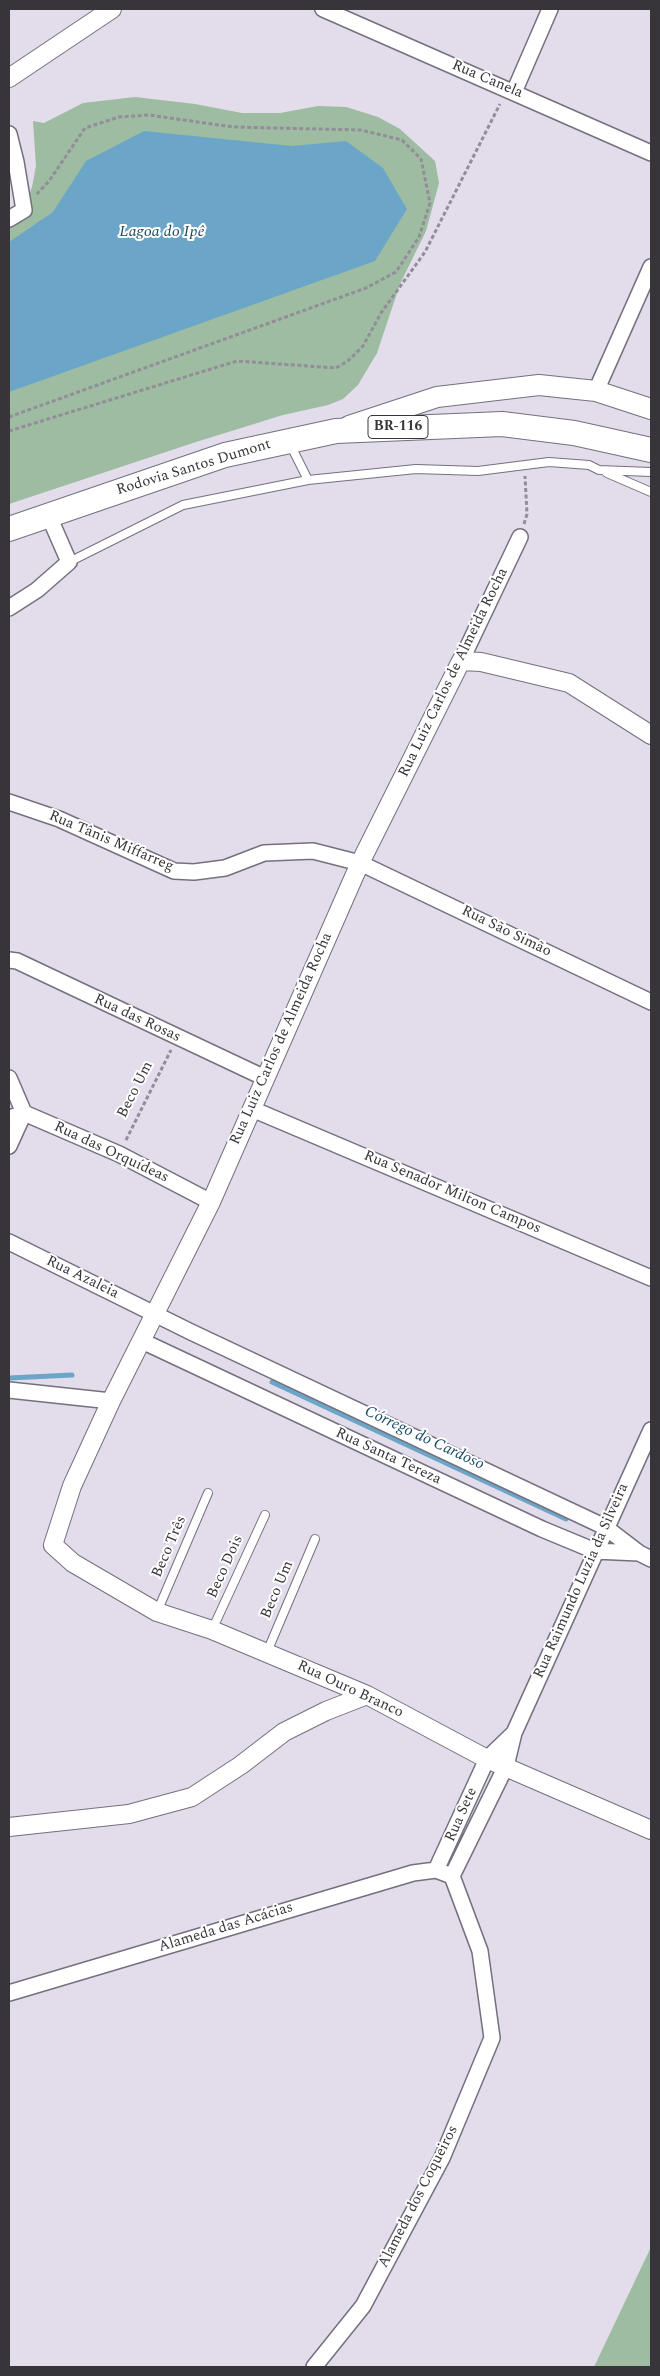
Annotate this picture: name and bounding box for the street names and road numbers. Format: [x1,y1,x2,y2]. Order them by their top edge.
street label: Rua Canela [449,57,525,103]
road number: BR-116 [368,416,428,438]
street label: Rodovia Santos Dumont [115,436,273,500]
street label: Rua Luiz Carlos de Almeida Rocha [395,566,513,780]
street label: Rua Tânis Miffarreg [46,808,176,876]
street label: Rua São Simão [458,902,554,962]
street label: Rua Luiz Carlos de Almeida Rocha [227,930,337,1148]
street label: Rua das Rosas [91,991,183,1047]
street label: Beco Um [114,1059,158,1121]
street label: Rua das Orquídeas [51,1119,171,1187]
street label: Rua Senador Milton Campos [361,1147,543,1239]
street label: Rua Azaleia [43,1253,121,1303]
street label: Rua Santa Tereza [332,1425,444,1489]
street label: Rua Raimundo Luzia da Silveira [531,1481,633,1681]
street label: Beco Três [149,1513,191,1581]
street label: Beco Dois [204,1533,248,1601]
street label: Beco Um [258,1558,298,1622]
street label: Rua Ouro Branco [294,1658,406,1722]
street label: Rua Sete [442,1785,482,1845]
street label: Alameda das Acácias [157,1899,295,1957]
street label: Alameda dos Coqueiros [375,2123,463,2271]

